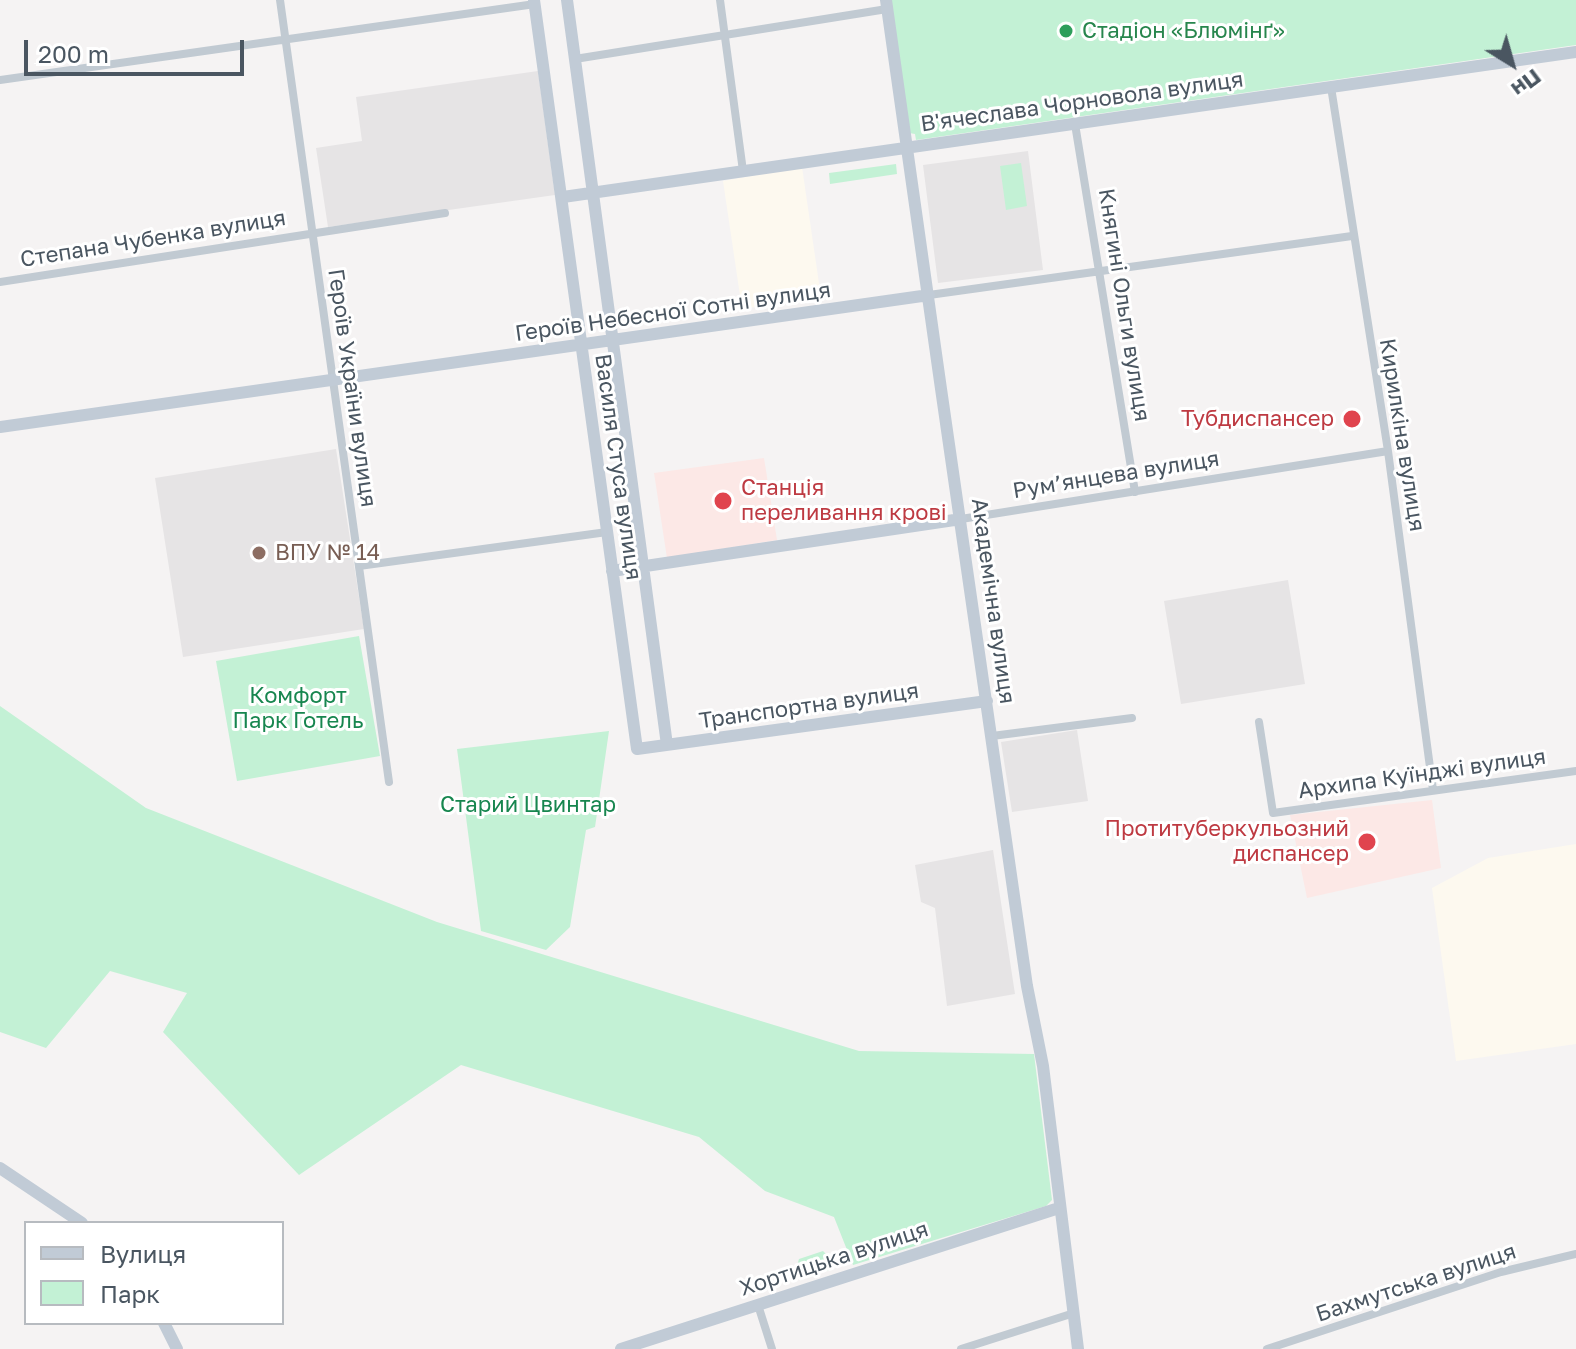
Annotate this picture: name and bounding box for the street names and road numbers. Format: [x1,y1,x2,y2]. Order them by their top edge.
street label: В'ячеслава Чорновола вулиця [919,66,1245,138]
street label: Княгині Ольги вулиця [1093,187,1155,423]
street label: Степана Чубенка вулиця [18,205,288,273]
street label: Героїв України вулиця [322,267,382,509]
street label: Героїв Небесної Сотні вулиця [513,277,833,347]
street label: Кирилкіна вулиця [1374,337,1430,533]
street label: Василя Стуса вулиця [589,352,647,582]
street label: Рум’янцева вулиця [1011,446,1221,504]
street label: Академічна вулиця [965,496,1021,706]
street label: Транспортна вулиця [698,678,920,734]
street label: Архипа Куїнджі вулиця [1297,744,1547,804]
street label: Хортицька вулиця [736,1216,932,1302]
street label: Бахмутська вулиця [1313,1238,1519,1328]

